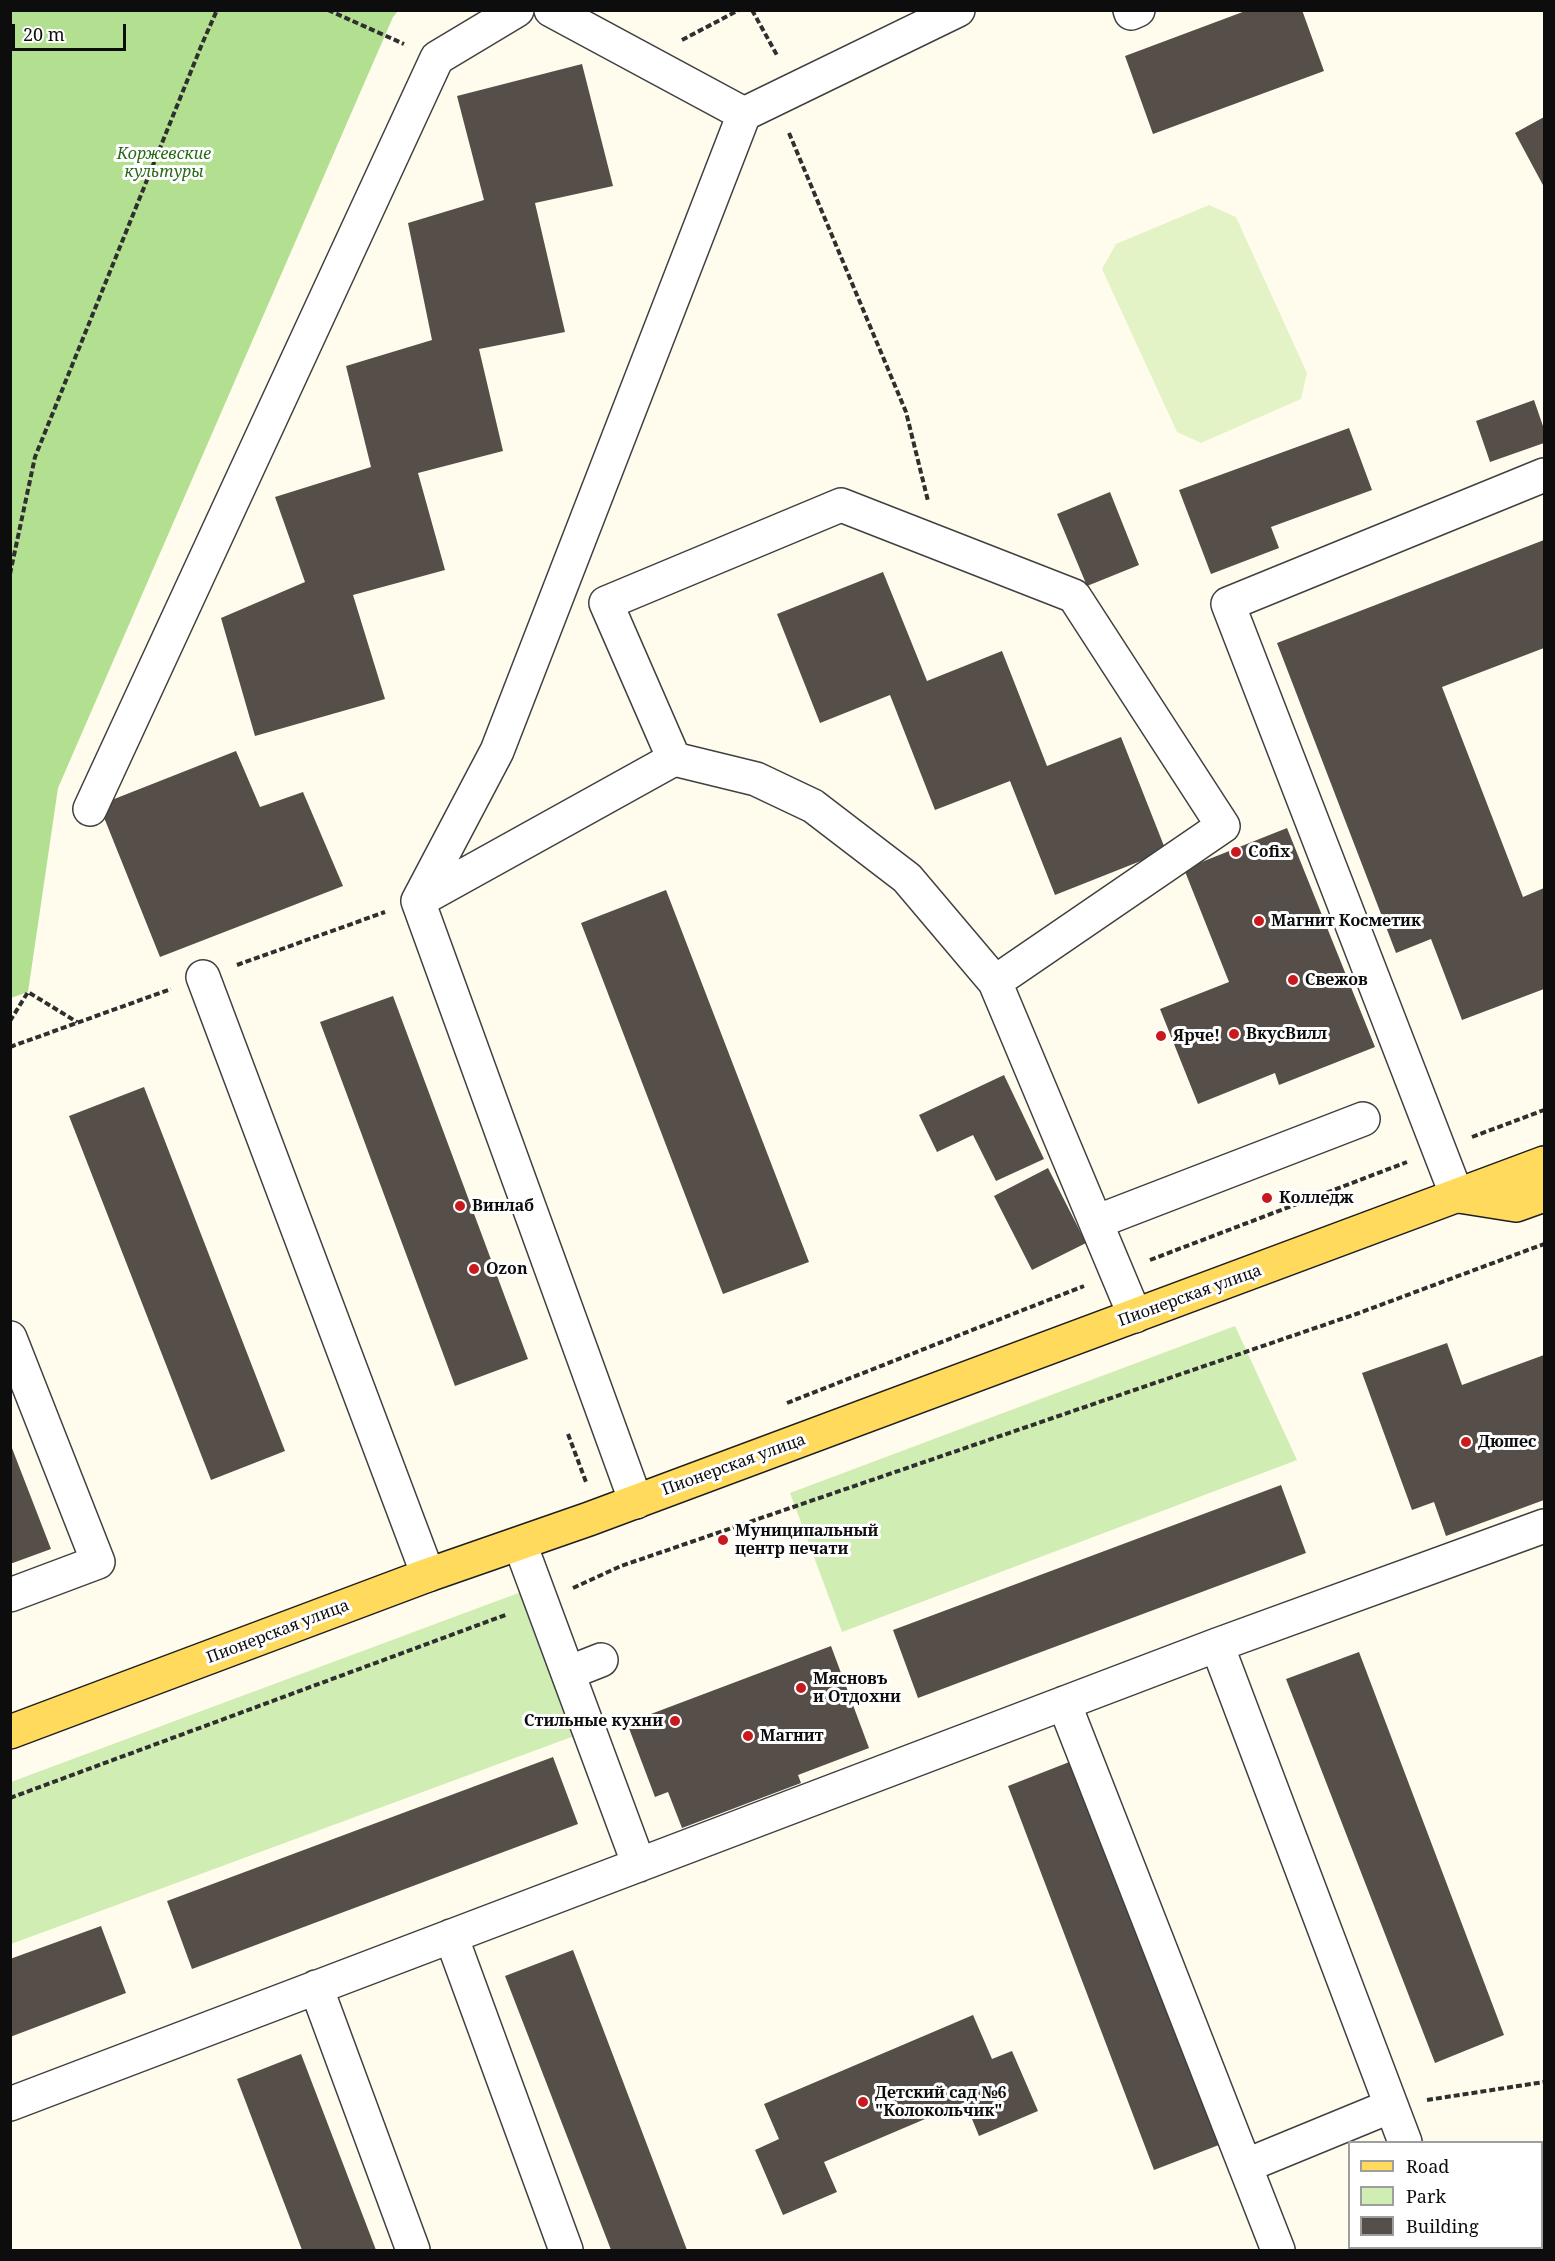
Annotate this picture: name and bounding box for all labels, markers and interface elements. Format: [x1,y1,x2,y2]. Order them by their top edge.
scale bar [15,12,129,50]
text: 20 m [23,22,65,46]
park label: Коржевские культуры [117,144,211,182]
place label: Cofix [1248,842,1290,862]
marker: Cofix [1229,845,1243,859]
place label: Магнит Косметик [1271,911,1421,931]
marker: Магнит Косметик [1252,914,1266,928]
place label: Свежов [1305,970,1368,990]
marker: Свежов [1286,973,1300,987]
place label: ВкусВилл [1246,1024,1327,1044]
place label: Ярче! [1173,1026,1220,1046]
marker: ВкусВилл [1227,1027,1241,1041]
marker: Ярче! [1154,1029,1168,1043]
place label: Колледж [1279,1188,1354,1208]
marker: Колледж [1260,1191,1274,1205]
place label: Винлаб [472,1196,534,1216]
marker: Винлаб [453,1199,467,1213]
place label: Ozon [486,1259,528,1279]
street label: Пионерская улица [1116,1261,1264,1331]
marker: Ozon [467,1262,481,1276]
street label: Пионерская улица [660,1430,808,1500]
place label: Дюшес [1478,1432,1536,1452]
marker: Дюшес [1459,1435,1473,1449]
place label: Муниципальный центр печати [735,1521,878,1559]
marker: Муниципальный центр печати [716,1533,730,1547]
street label: Пионерская улица [204,1596,352,1668]
place label: Мясновъ и Отдохни [813,1669,901,1707]
marker: Мясновъ и Отдохни [794,1681,808,1695]
place label: Стильные кухни [524,1711,663,1731]
marker: Стильные кухни [668,1714,682,1728]
place label: Магнит [760,1726,824,1746]
marker: Магнит [741,1729,755,1743]
place label: Детский сад №6 "Колокольчик" [875,2083,1007,2121]
marker: Детский сад №6 "Колокольчик" [856,2095,870,2109]
legend [1348,2141,1543,2249]
text: Road [1406,2154,1449,2178]
text: Park [1406,2184,1446,2208]
text: Building [1406,2214,1479,2238]

